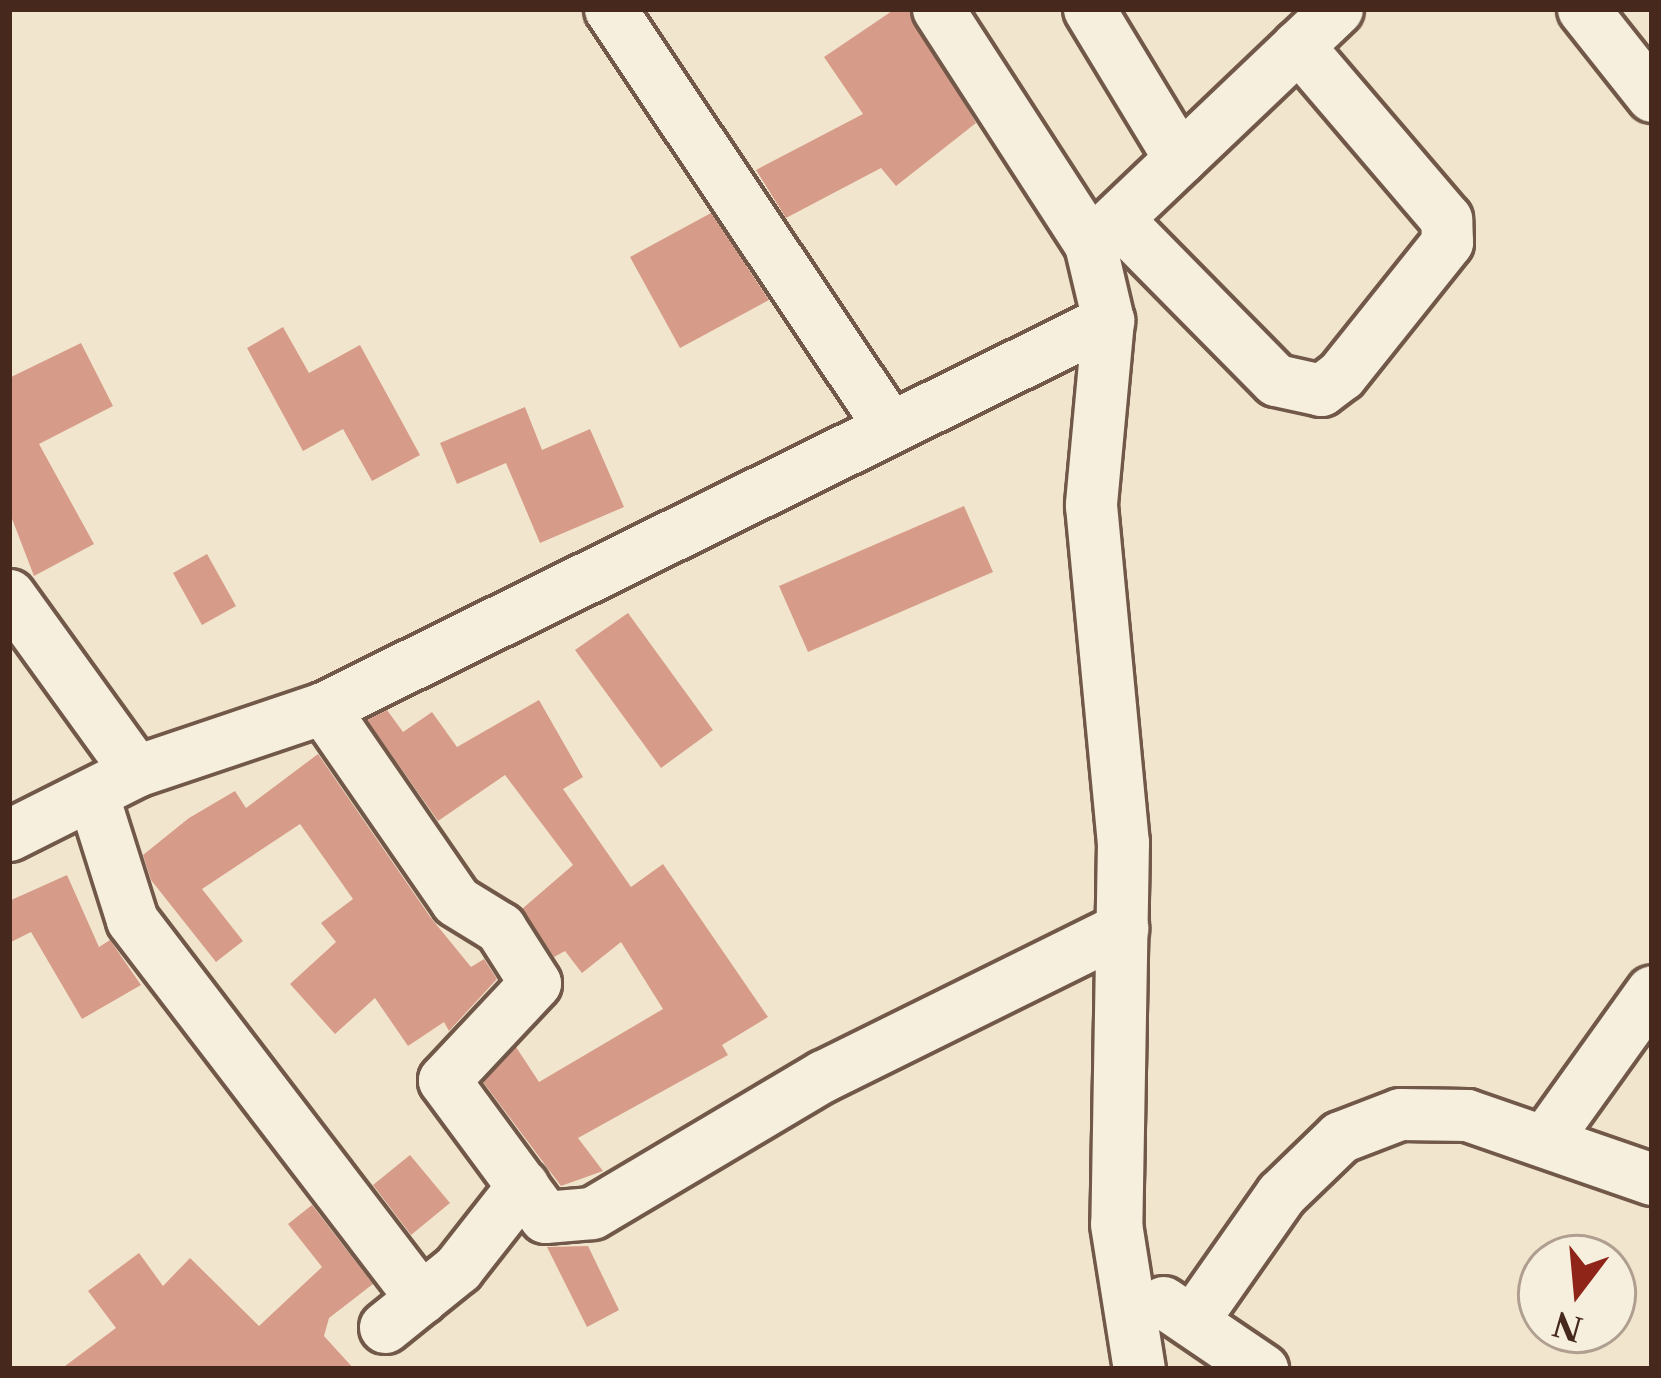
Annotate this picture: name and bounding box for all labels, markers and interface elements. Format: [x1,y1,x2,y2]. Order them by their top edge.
north arrow [1517,1234,1637,1354]
text: N [1548,1303,1587,1350]

